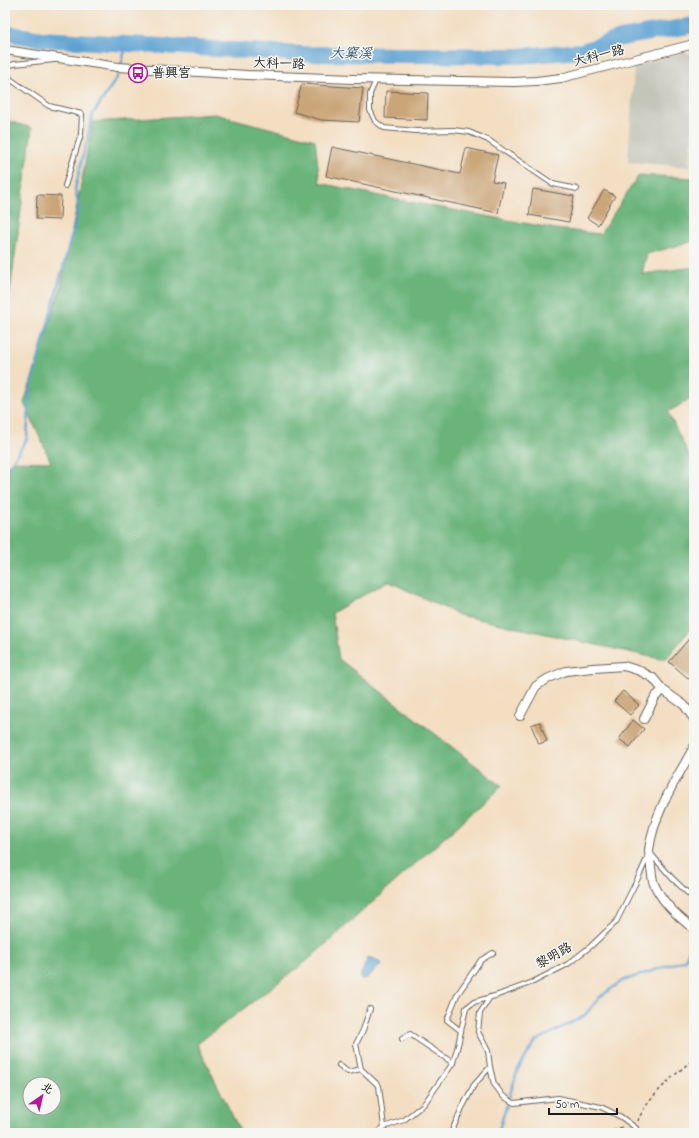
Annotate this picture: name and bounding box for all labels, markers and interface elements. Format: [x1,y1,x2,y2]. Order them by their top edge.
street label: 大科一路 [571,40,627,72]
water label: 大窠溪 [330,43,373,65]
street label: 大科一路 [253,54,305,74]
bus stop icon: 普興宮 [127,62,149,84]
place label: 普興宮 [152,64,191,83]
street label: 黎明路 [532,938,576,974]
north arrow [22,1076,62,1116]
text: 北 [38,1079,56,1098]
scale bar [549,1090,617,1116]
text: 50 m [555,1096,579,1114]

